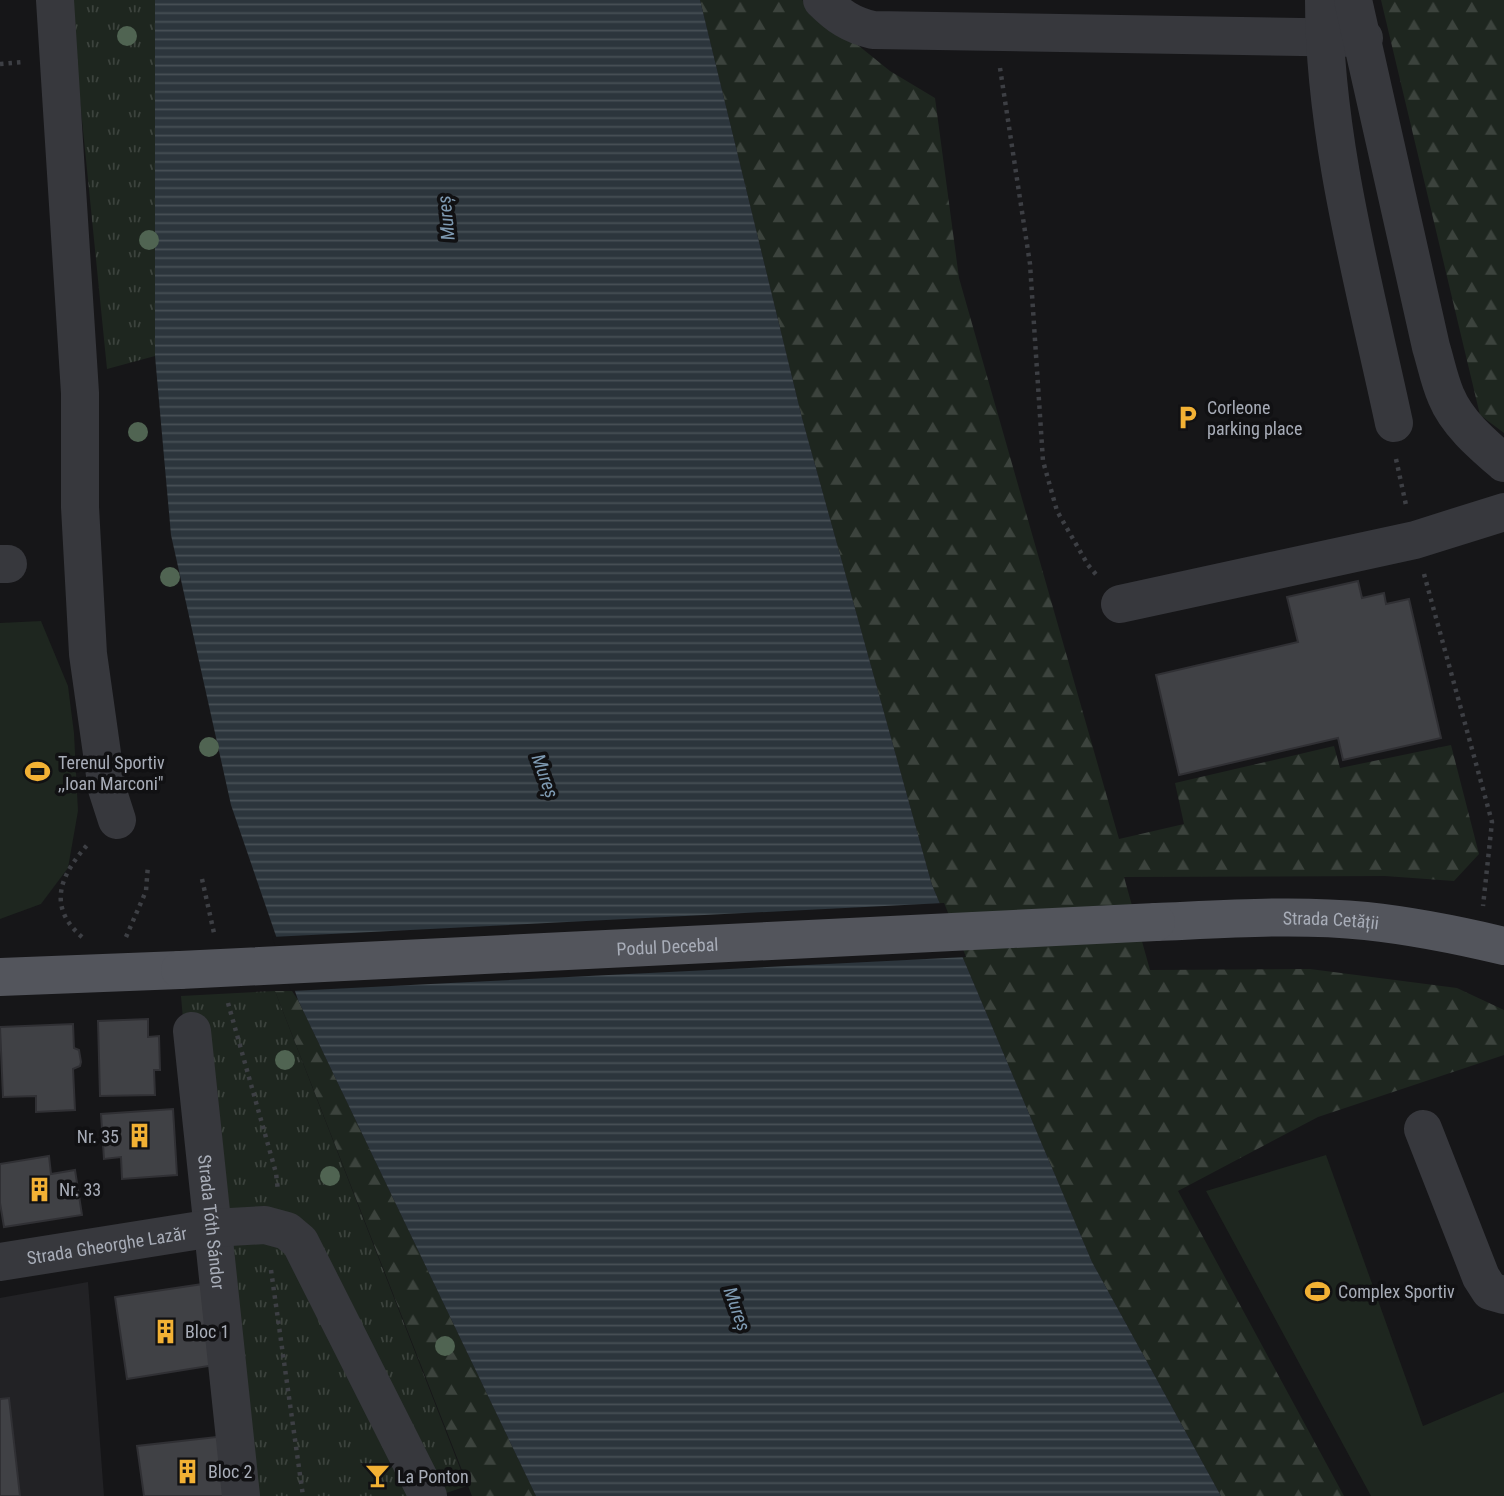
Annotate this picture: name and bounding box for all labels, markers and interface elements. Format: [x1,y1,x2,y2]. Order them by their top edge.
water label: Mureș [432,194,460,242]
place label: Corleone parking place [1207,397,1302,439]
parking icon: Corleone parking place [1173,403,1201,431]
water label: Mureș [526,751,564,801]
place label: Terenul Sportiv ,,Ioan Marconi" [58,752,165,794]
sports icon: Terenul Sportiv ,,Ioan Marconi" [24,758,52,786]
street label: Strada Cetății [1283,907,1380,933]
street label: Podul Decebal [616,933,719,959]
building icon: Nr. 35 [125,1122,153,1150]
place label: Nr. 35 [77,1126,119,1147]
street label: Strada Tóth Sándor [195,1153,230,1291]
building icon: Nr. 33 [25,1175,53,1203]
place label: Nr. 33 [59,1179,101,1200]
street label: Strada Gheorghe Lazăr [25,1222,189,1268]
sports icon: Complex Sportiv [1304,1277,1332,1305]
place label: Complex Sportiv [1338,1281,1455,1302]
water label: Mureș [718,1284,756,1334]
building icon: Bloc 1 [151,1317,179,1345]
place label: Bloc 1 [185,1321,229,1342]
building icon: Bloc 2 [174,1457,202,1485]
place label: Bloc 2 [208,1461,252,1482]
bar icon: La Ponton [363,1462,391,1490]
place label: La Ponton [397,1466,469,1487]

